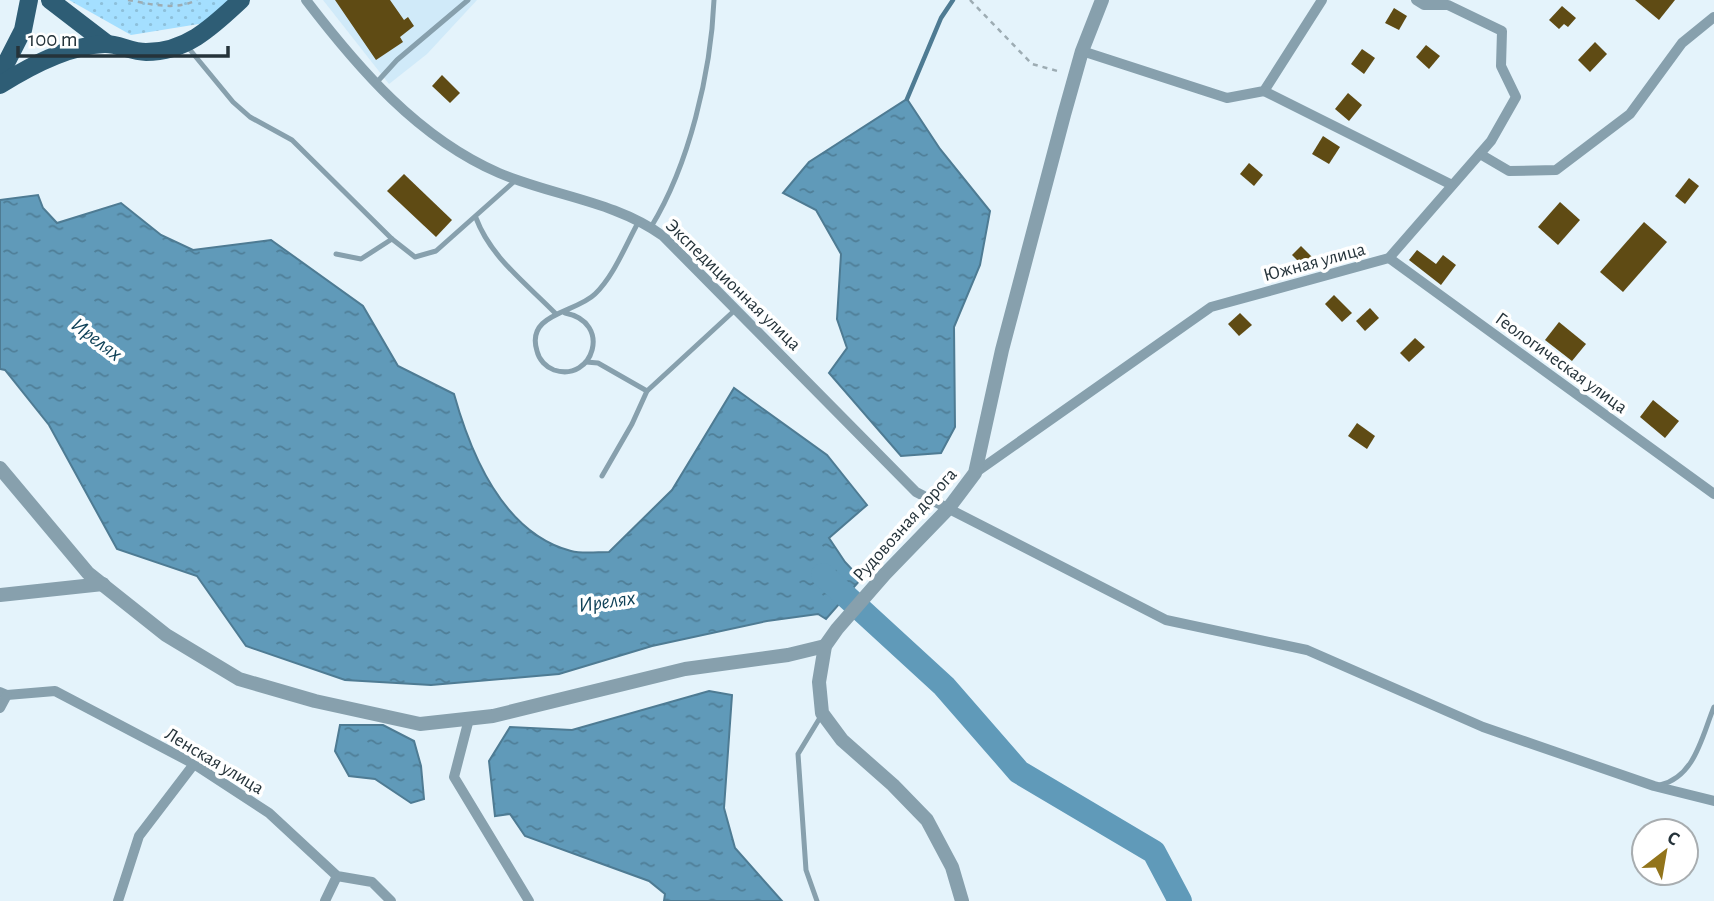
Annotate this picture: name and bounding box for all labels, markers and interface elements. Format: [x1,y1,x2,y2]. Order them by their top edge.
scale bar [18,14,228,58]
text: 100 m [28,29,78,50]
street label: Экспедиционная улица [662,216,804,355]
street label: Южная улица [1261,240,1368,285]
street label: Геологическая улица [1492,309,1631,417]
water label: Ирелях [67,314,127,366]
street label: Рудовозная дорога [849,464,961,585]
water label: Ирелях [577,587,638,617]
street label: Ленская улица [162,724,267,798]
north arrow [1630,817,1700,887]
text: С [1664,828,1682,850]

